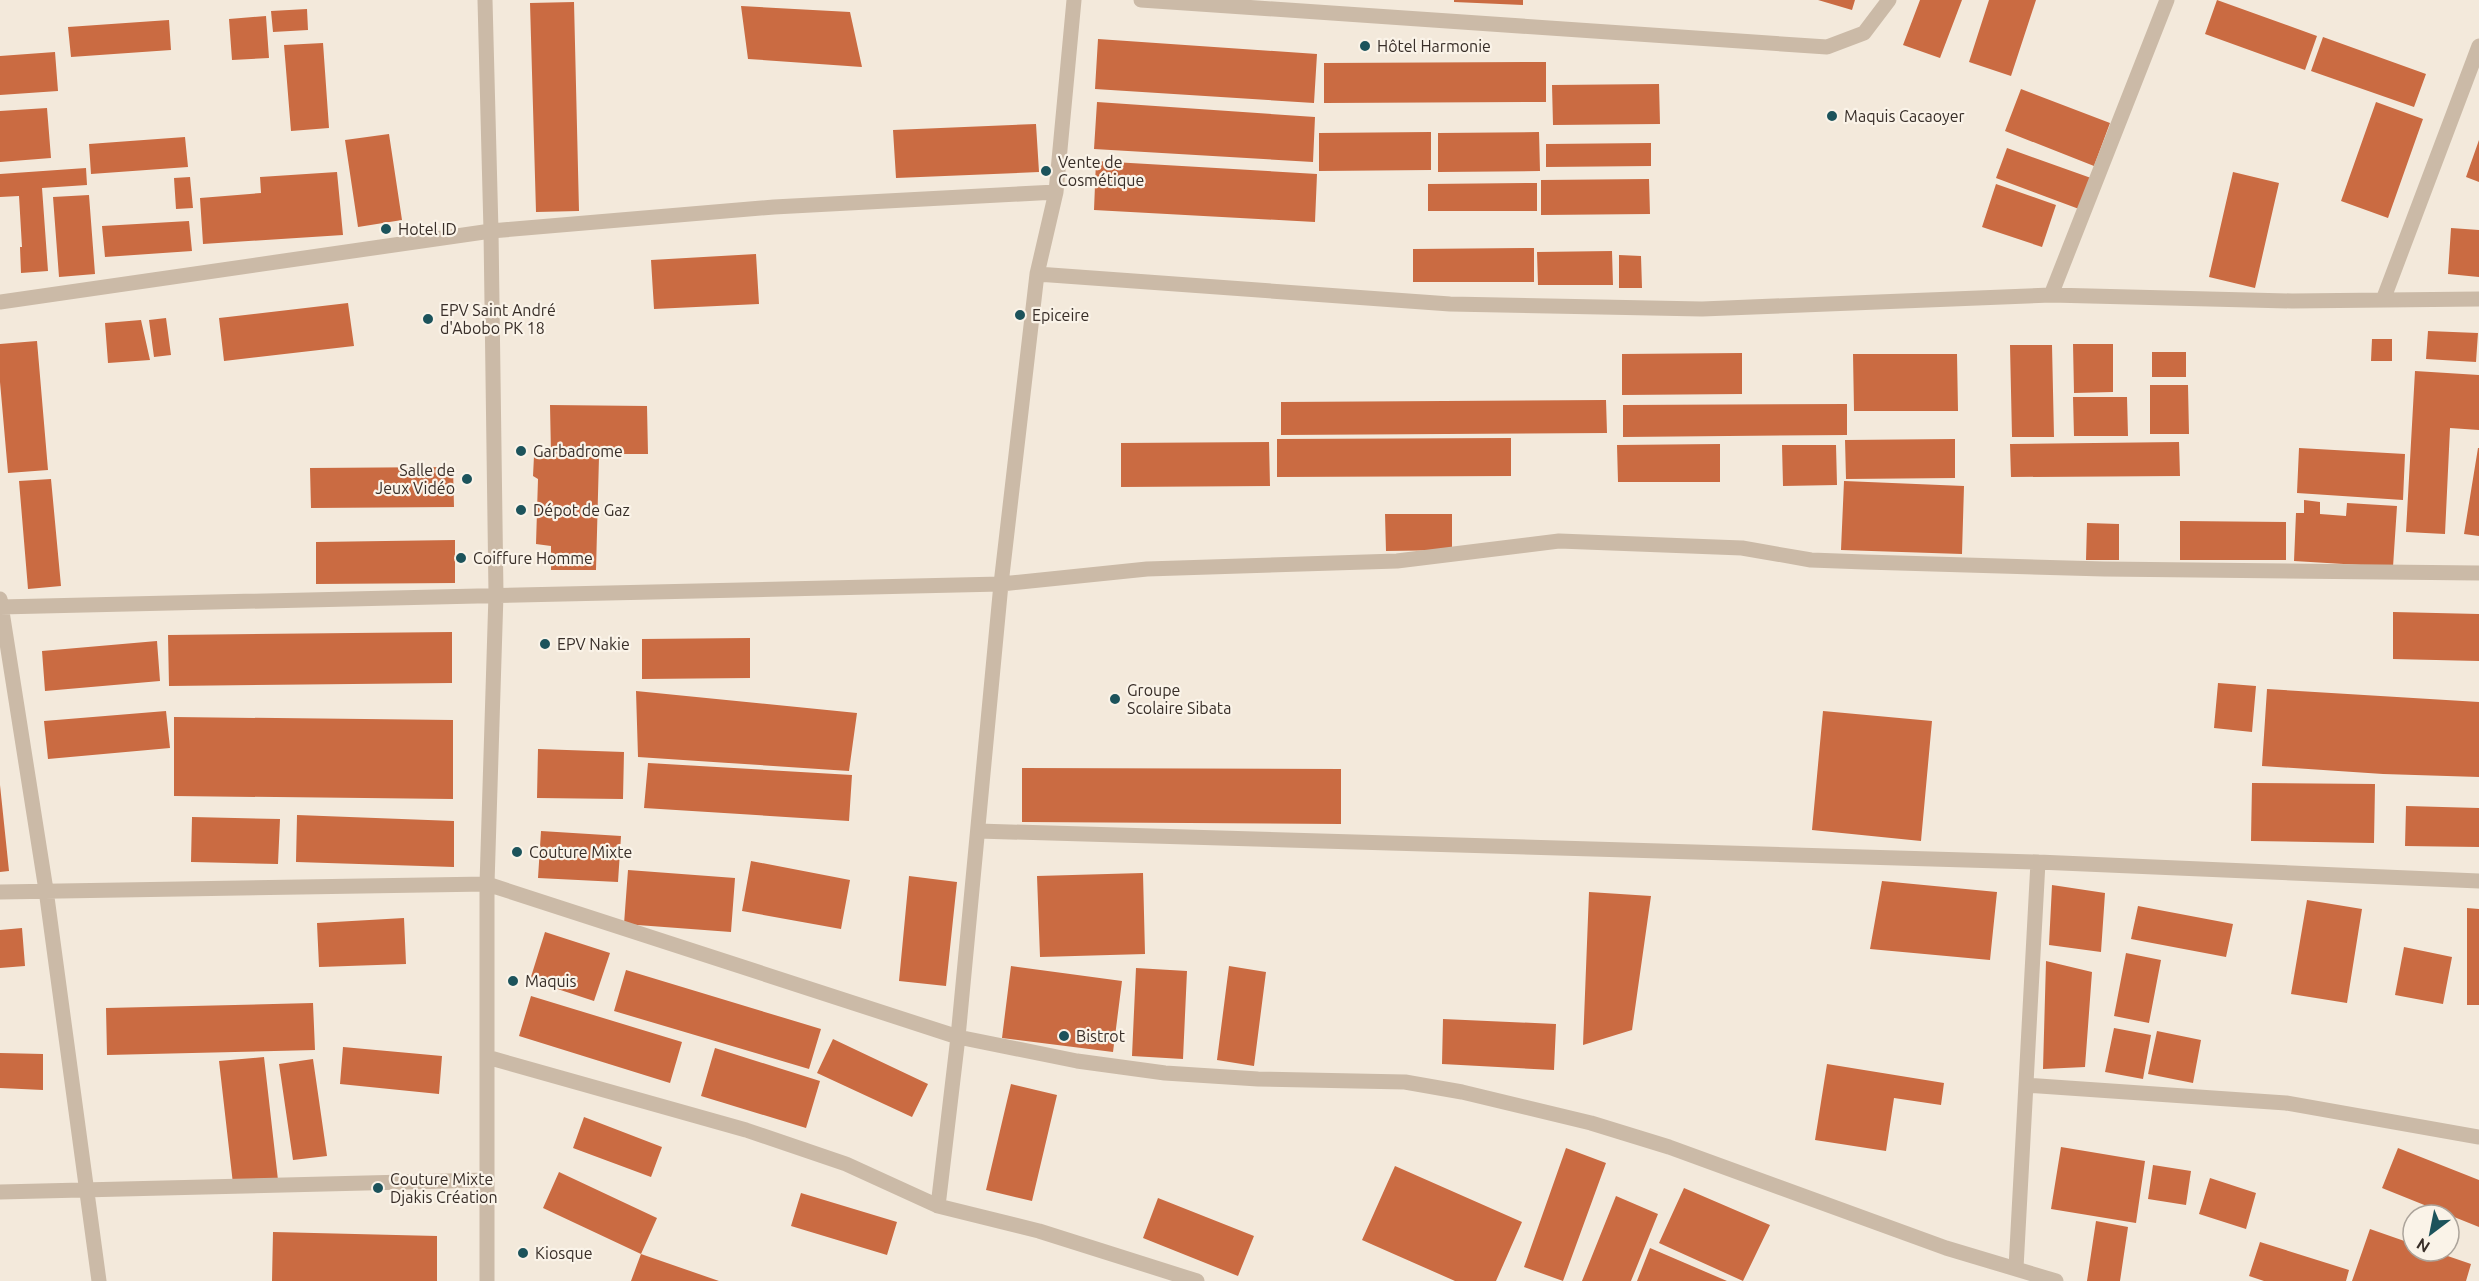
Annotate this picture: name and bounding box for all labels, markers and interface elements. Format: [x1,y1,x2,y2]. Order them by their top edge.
place label: Hôtel Harmonie [1377,37,1491,55]
marker: Hôtel Harmonie [1358,39,1372,53]
place label: Maquis Cacaoyer [1844,107,1965,125]
marker: Maquis Cacaoyer [1825,109,1839,123]
place label: Vente de Cosmétique [1058,153,1144,189]
marker: Vente de Cosmétique [1039,164,1053,178]
place label: Hotel ID [398,220,457,238]
marker: Hotel ID [379,222,393,236]
place label: EPV Saint André d'Abobo PK 18 [440,301,556,337]
place label: Epiceire [1032,306,1089,324]
marker: Epiceire [1013,308,1027,322]
marker: EPV Saint André d'Abobo PK 18 [421,312,435,326]
place label: Garbadrome [533,442,623,460]
marker: Garbadrome [514,444,528,458]
place label: Salle de Jeux Vidéo [375,461,455,497]
marker: Salle de Jeux Vidéo [460,472,474,486]
place label: Dépot de Gaz [533,501,630,519]
marker: Dépot de Gaz [514,503,528,517]
place label: Coiffure Homme [473,549,593,567]
marker: Coiffure Homme [454,551,468,565]
place label: EPV Nakie [557,635,630,653]
marker: EPV Nakie [538,637,552,651]
place label: Groupe Scolaire Sibata [1127,681,1231,717]
marker: Groupe Scolaire Sibata [1108,692,1122,706]
place label: Couture Mixte [529,843,632,861]
marker: Couture Mixte [510,845,524,859]
place label: Maquis [525,972,577,990]
marker: Maquis [506,974,520,988]
place label: Bistrot [1076,1027,1126,1045]
marker: Bistrot [1057,1029,1071,1043]
place label: Couture Mixte Djakis Création [390,1170,498,1206]
marker: Couture Mixte Djakis Création [371,1181,385,1195]
north arrow [2401,1203,2461,1263]
text: N [2413,1235,2433,1257]
place label: Kiosque [535,1244,593,1262]
marker: Kiosque [516,1246,530,1260]

